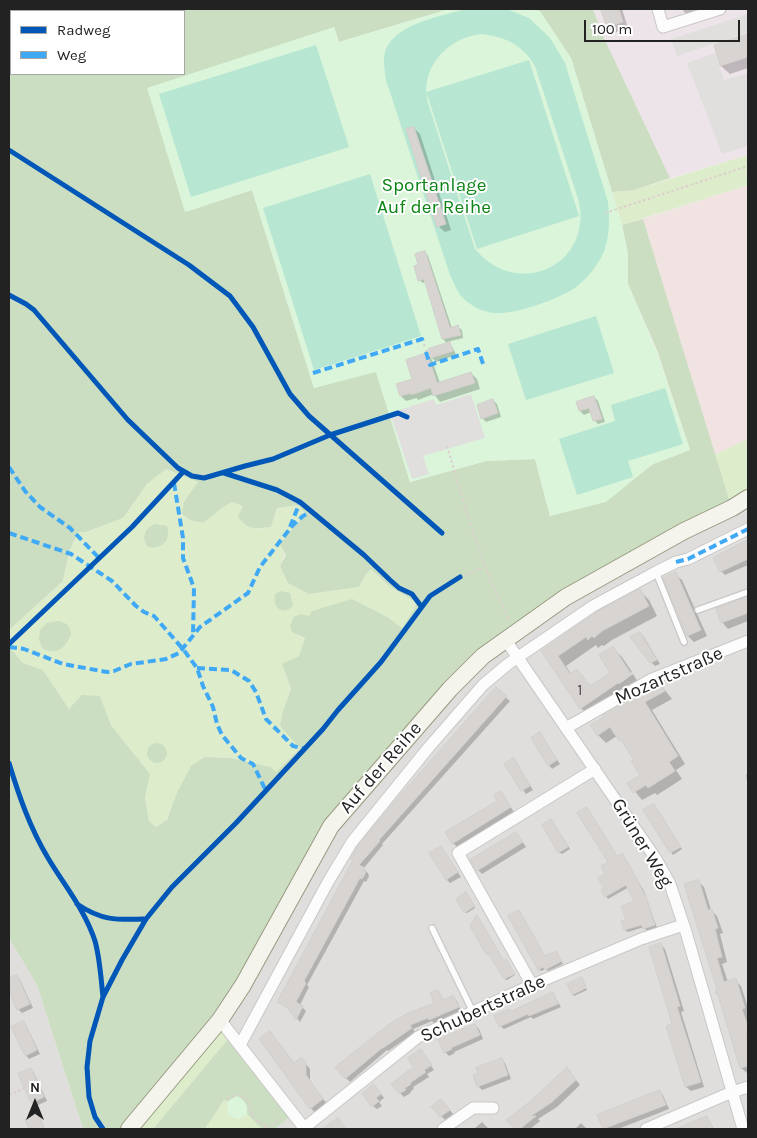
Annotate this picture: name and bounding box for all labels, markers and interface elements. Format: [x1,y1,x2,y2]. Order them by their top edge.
legend [10,10,185,75]
scale bar [587,10,743,42]
text: 100 m [592,20,632,38]
text: Radweg [57,21,110,39]
text: Weg [57,46,86,64]
park label: Sportanlage Auf der Reihe [377,175,491,219]
street label: Mozartstraße [611,642,727,710]
house number: 1 [577,680,583,700]
street label: Auf der Reihe [335,717,427,819]
street label: Grüner Weg [606,794,678,892]
street label: Schubertstraße [417,970,549,1048]
north arrow [10,1078,60,1128]
text: N [30,1079,40,1096]

